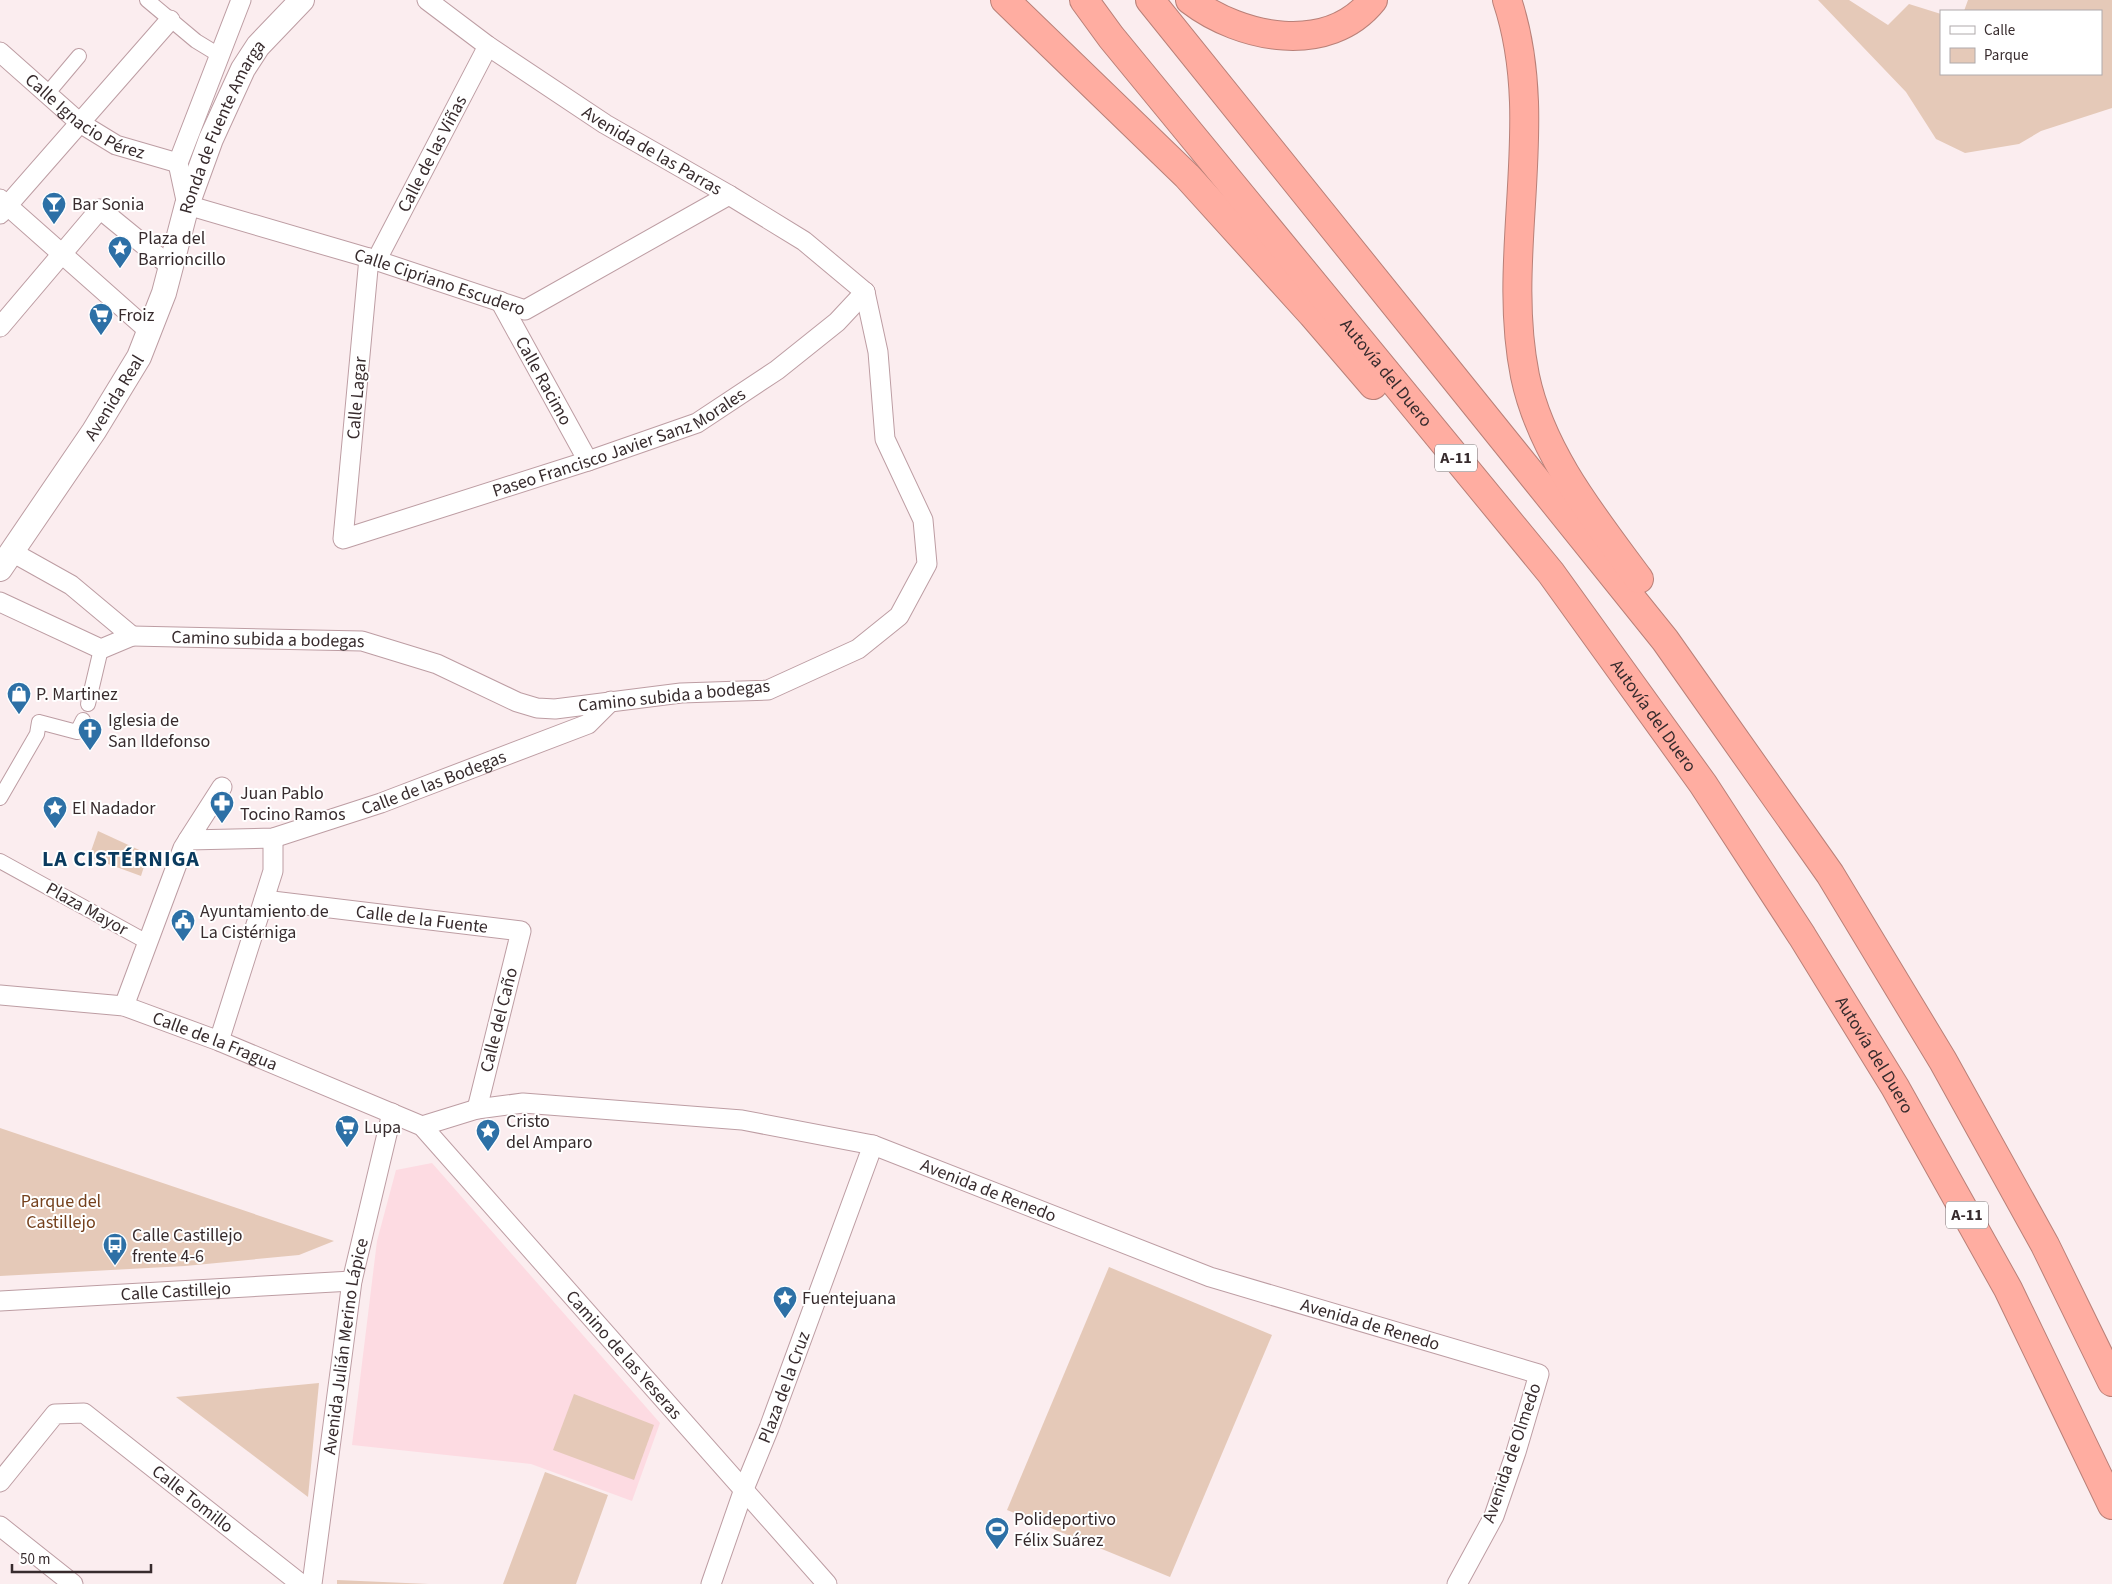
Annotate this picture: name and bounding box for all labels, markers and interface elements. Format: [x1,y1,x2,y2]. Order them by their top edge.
legend [1940,10,2102,75]
text: Calle [1984,20,2015,41]
street label: Ronda de Fuente Amarga [173,34,271,216]
text: Parque [1984,45,2028,66]
street label: Calle Ignacio Pérez [20,67,148,165]
street label: Calle de las Viñas [391,91,473,217]
street label: Avenida de las Parras [577,100,727,201]
bar icon: Bar Sonia [41,191,67,225]
place label: Bar Sonia [72,192,144,217]
place label: Plaza del Barrioncillo [138,226,226,272]
place icon: Plaza del Barrioncillo [107,235,133,269]
street label: Calle Cipriano Escudero [351,242,529,322]
supermarket icon: Froiz [88,302,114,336]
place label: Froiz [118,303,155,328]
street label: Autovía del Duero [1335,313,1438,432]
street label: Calle Racimo [509,332,578,430]
street label: Avenida Real [79,350,150,446]
street label: Calle Lagar [341,355,373,440]
street label: Paseo Francisco Javier Sanz Morales [489,382,750,503]
road number: A-11 [1435,444,1477,472]
street label: Camino subida a bodegas [171,624,365,654]
street label: Autovía del Duero [1605,654,1703,777]
street label: Camino subida a bodegas [577,673,771,719]
shop icon: P. Martinez [6,681,32,715]
place label: P. Martinez [36,682,118,707]
place label: Iglesia de San Ildefonso [108,708,210,754]
church icon: Iglesia de San Ildefonso [77,717,103,751]
street label: Calle de las Bodegas [358,744,510,821]
place label: Juan Pablo Tocino Ramos [240,781,345,827]
pharmacy icon: Juan Pablo Tocino Ramos [209,790,235,824]
place icon: El Nadador [42,795,68,829]
place label: El Nadador [72,796,156,821]
district label: LA CISTÉRNIGA [42,843,200,875]
street label: Plaza Mayor [41,876,133,942]
place label: Ayuntamiento de La Cistérniga [200,899,329,945]
street label: Calle de la Fuente [354,899,489,939]
public building icon: Ayuntamiento de La Cistérniga [170,908,196,942]
street label: Calle del Caño [474,965,524,1075]
street label: Autovía del Duero [1829,991,1920,1118]
street label: Calle de la Fragua [149,1005,281,1077]
place label: Cristo del Amparo [506,1109,592,1155]
supermarket icon: Lupa [334,1114,360,1148]
place label: Lupa [364,1115,401,1140]
place icon: Cristo del Amparo [475,1118,501,1152]
street label: Avenida de Renedo [917,1152,1060,1228]
park label: Parque del Castillejo [21,1189,101,1235]
road number: A-11 [1946,1202,1988,1228]
place label: Calle Castillejo frente 4-6 [132,1223,242,1269]
bus stop icon: Calle Castillejo frente 4-6 [102,1232,128,1266]
street label: Avenida Julián Merino Lápice [317,1235,374,1456]
street label: Calle Castillejo [120,1275,232,1307]
street label: Camino de las Yeseras [560,1285,688,1425]
place icon: Fuentejuana [772,1285,798,1319]
place label: Fuentejuana [802,1286,896,1311]
street label: Avenida de Renedo [1298,1292,1443,1357]
street label: Plaza de la Cruz [752,1327,816,1447]
street label: Avenida de Olmedo [1476,1380,1548,1526]
street label: Calle Tomillo [147,1459,239,1539]
place label: Polideportivo Félix Suárez [1014,1507,1116,1553]
sports icon: Polideportivo Félix Suárez [984,1516,1010,1550]
scale bar [12,1542,151,1574]
text: 50 m [20,1549,50,1570]

